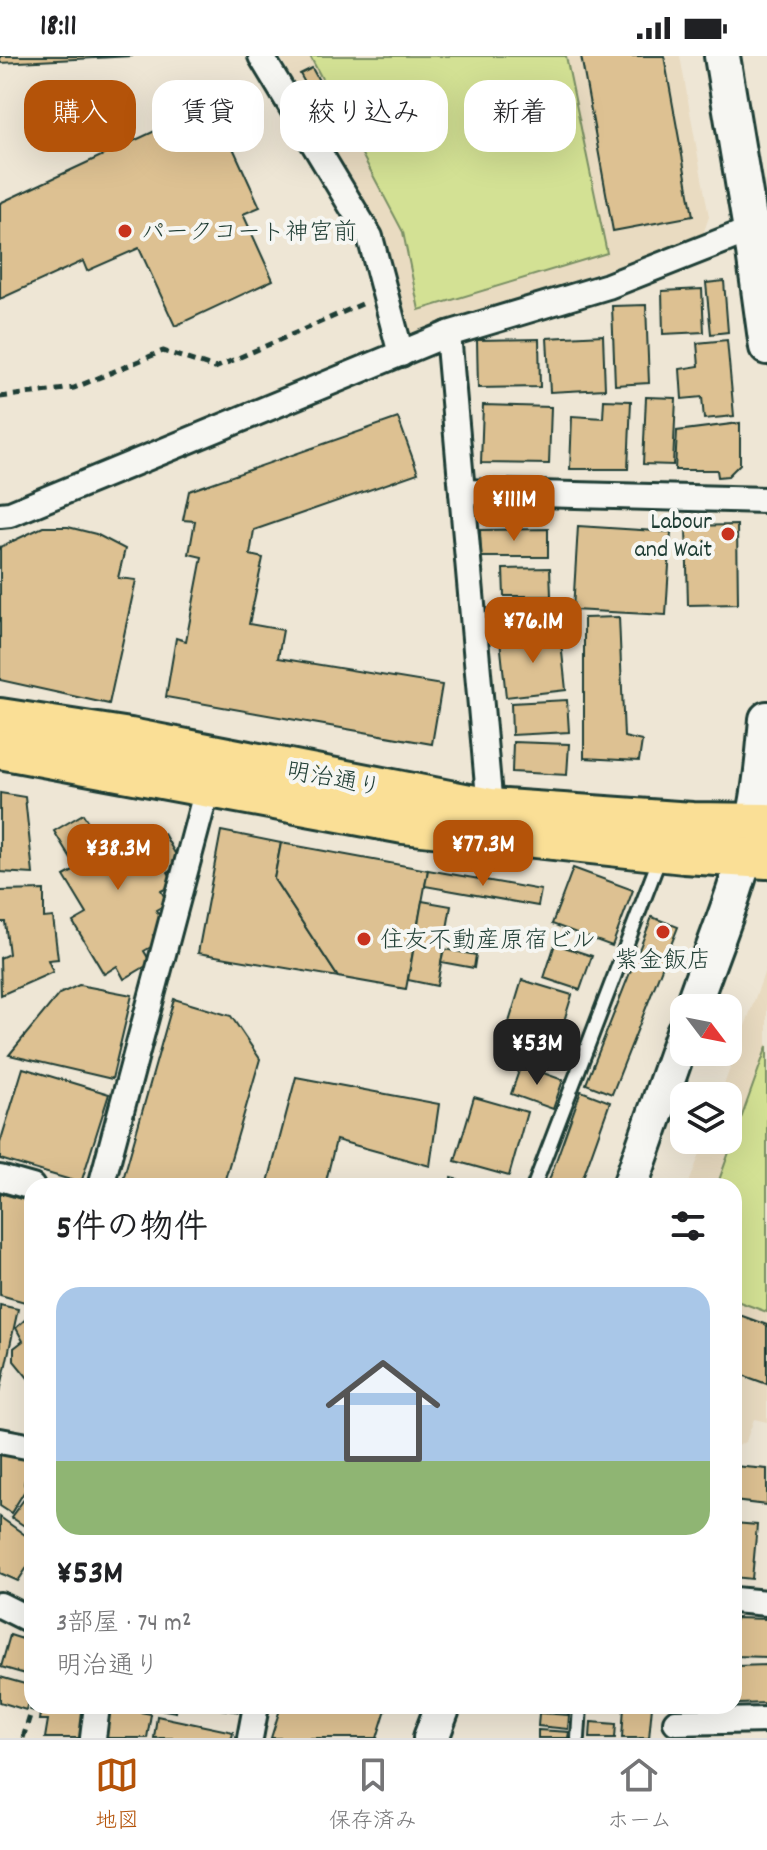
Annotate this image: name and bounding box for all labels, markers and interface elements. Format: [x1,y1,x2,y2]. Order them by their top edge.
text: 18:11 [40,7,77,50]
chip: 購入 [24,80,136,152]
chip: 賃貸 [152,80,264,152]
chip: 絞り込み [280,80,448,152]
chip: 新着 [464,80,576,152]
place label: パークコート神宮前 [141,217,357,251]
marker: パークコート神宮前 [116,222,134,240]
pin: ¥111M [458,475,570,543]
text: ¥111M [492,482,536,519]
place label: Labour and Wait [635,506,712,568]
marker: Labour and Wait [719,525,737,543]
pin: ¥76.1M [468,597,598,665]
text: ¥76.1M [503,604,563,641]
street label: 明治通り [283,755,384,807]
pin: ¥77.3M [418,820,548,888]
pin: ¥38.3M [53,824,183,892]
text: ¥77.3M [451,827,515,864]
text: ¥38.3M [85,831,151,868]
marker: 紫金飯店 [654,923,672,941]
place label: 住友不動産原宿ビル [380,925,596,959]
marker: 住友不動産原宿ビル [355,930,373,948]
place label: 紫金飯店 [615,945,711,979]
north arrow [670,994,742,1066]
map controls [670,994,742,1154]
pin: ¥53M [490,1019,584,1087]
text: ¥53M [511,1026,563,1063]
button: layers [670,1082,742,1154]
icon: filters [666,1204,710,1248]
text: 5件の物件 [56,1206,208,1255]
icon: home [311,1339,455,1483]
text: ¥53M [56,1551,123,1600]
text: 3部屋 · 74 m² [56,1606,191,1643]
text: 明治通り [56,1649,160,1686]
tab: 地図 [95,1753,139,1838]
tab: 保存済み [329,1753,417,1838]
tab: ホーム [607,1753,672,1838]

